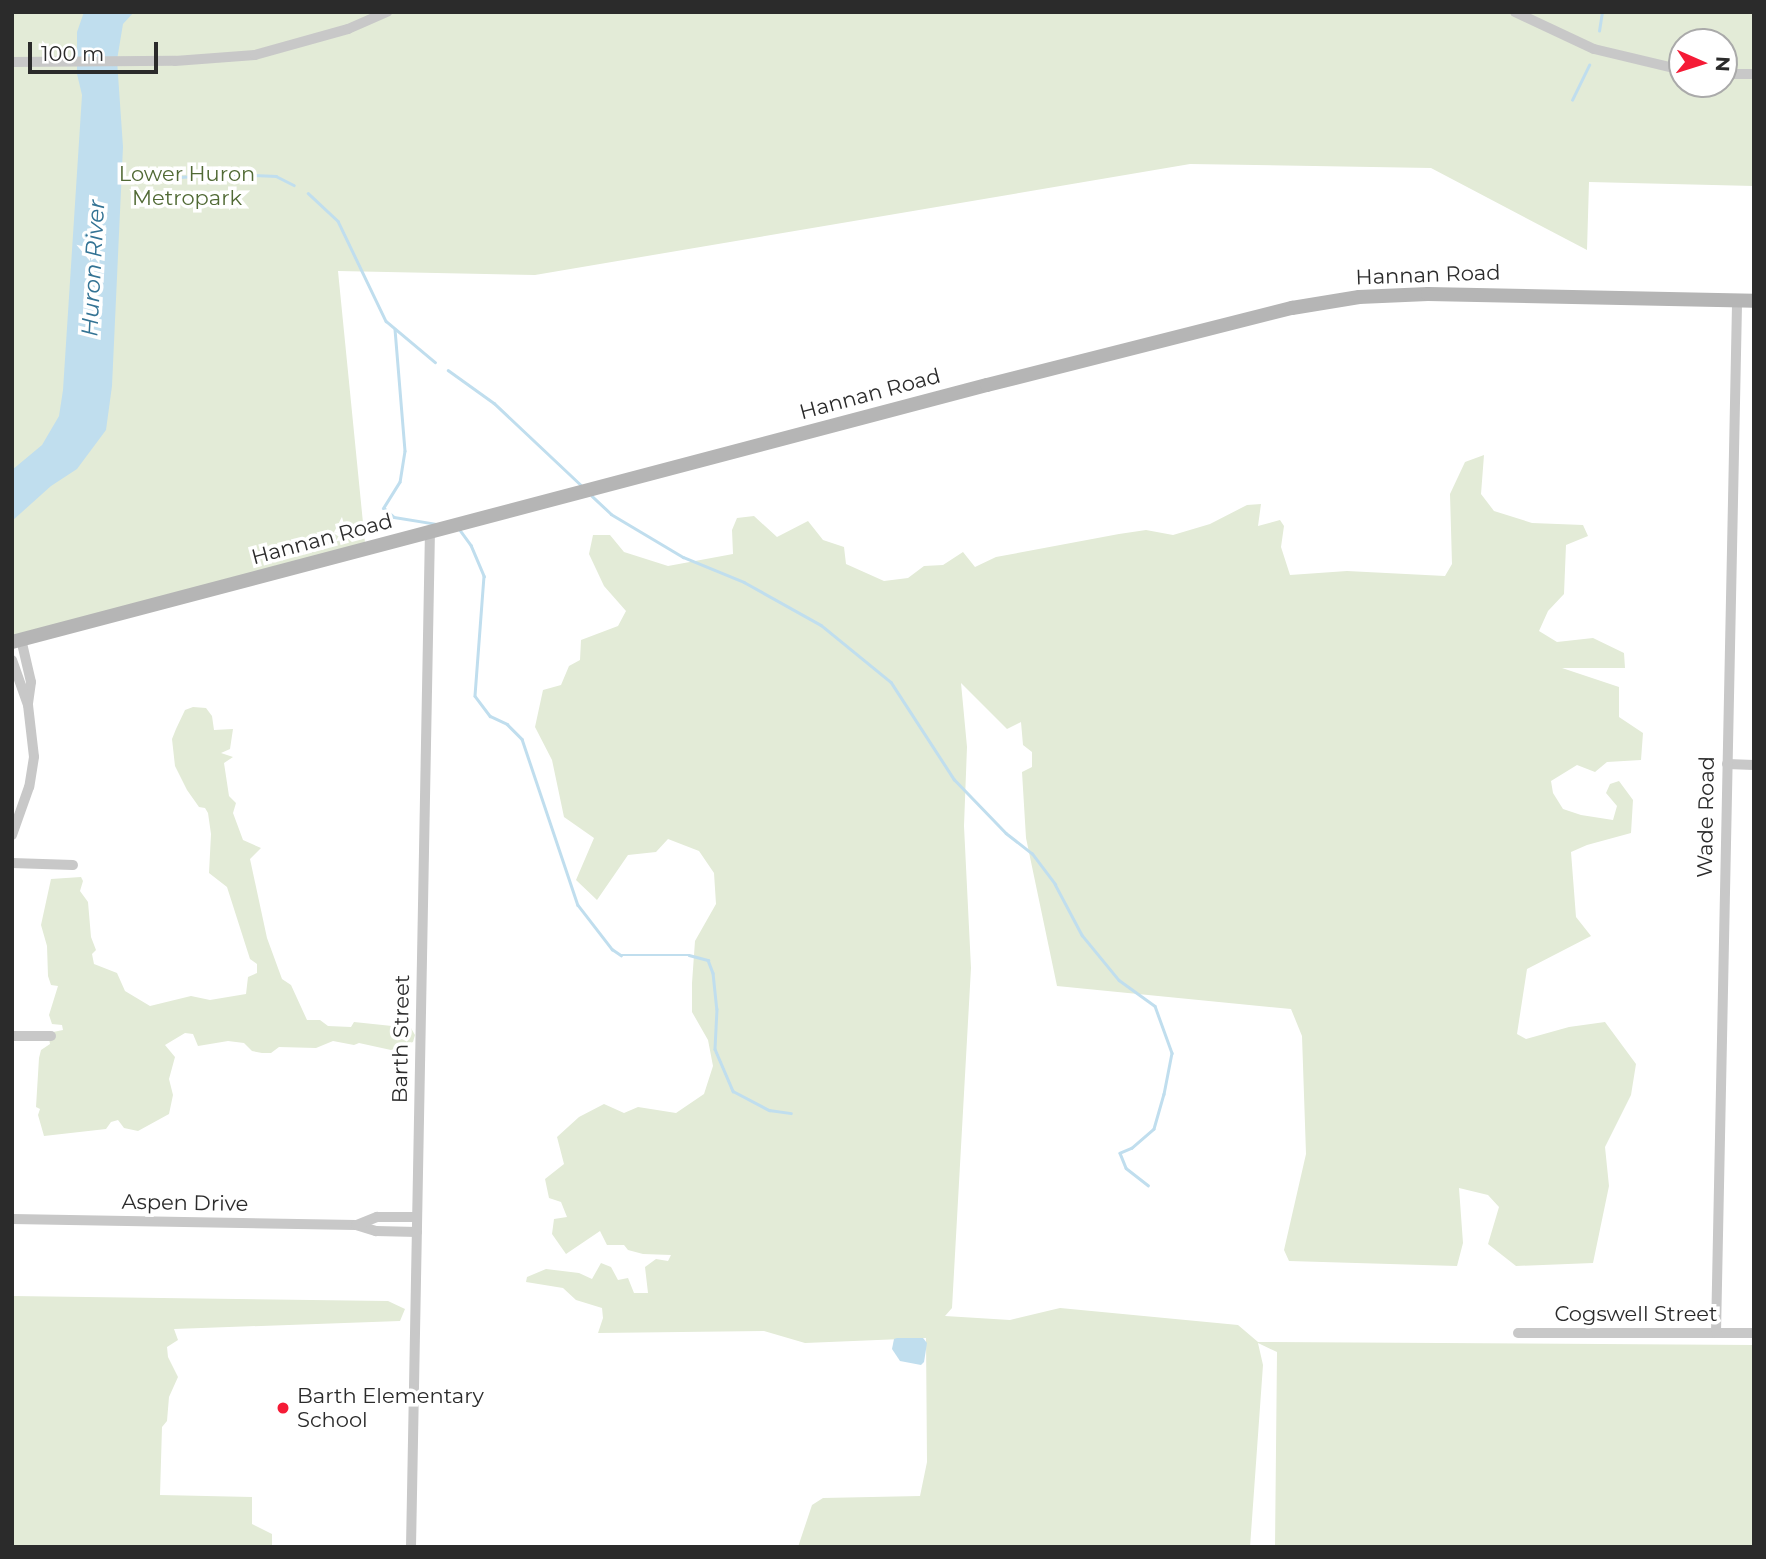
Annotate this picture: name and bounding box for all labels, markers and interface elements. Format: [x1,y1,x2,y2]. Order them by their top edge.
scale bar [32,28,161,72]
north arrow [1668,28,1738,98]
text: 100 m [41,41,104,66]
text: N [1711,56,1734,72]
park label: Lower Huron Metropark [119,161,255,211]
water label: Huron River [76,199,110,337]
street label: Hannan Road [1355,260,1501,290]
street label: Hannan Road [797,363,943,425]
street label: Hannan Road [249,508,395,570]
street label: Wade Road [1692,756,1720,878]
street label: Barth Street [387,974,415,1104]
street label: Aspen Drive [121,1189,249,1217]
street label: Cogswell Street [1554,1301,1718,1327]
place label: Barth Elementary School [297,1383,484,1433]
marker: Barth Elementary School [275,1400,291,1416]

